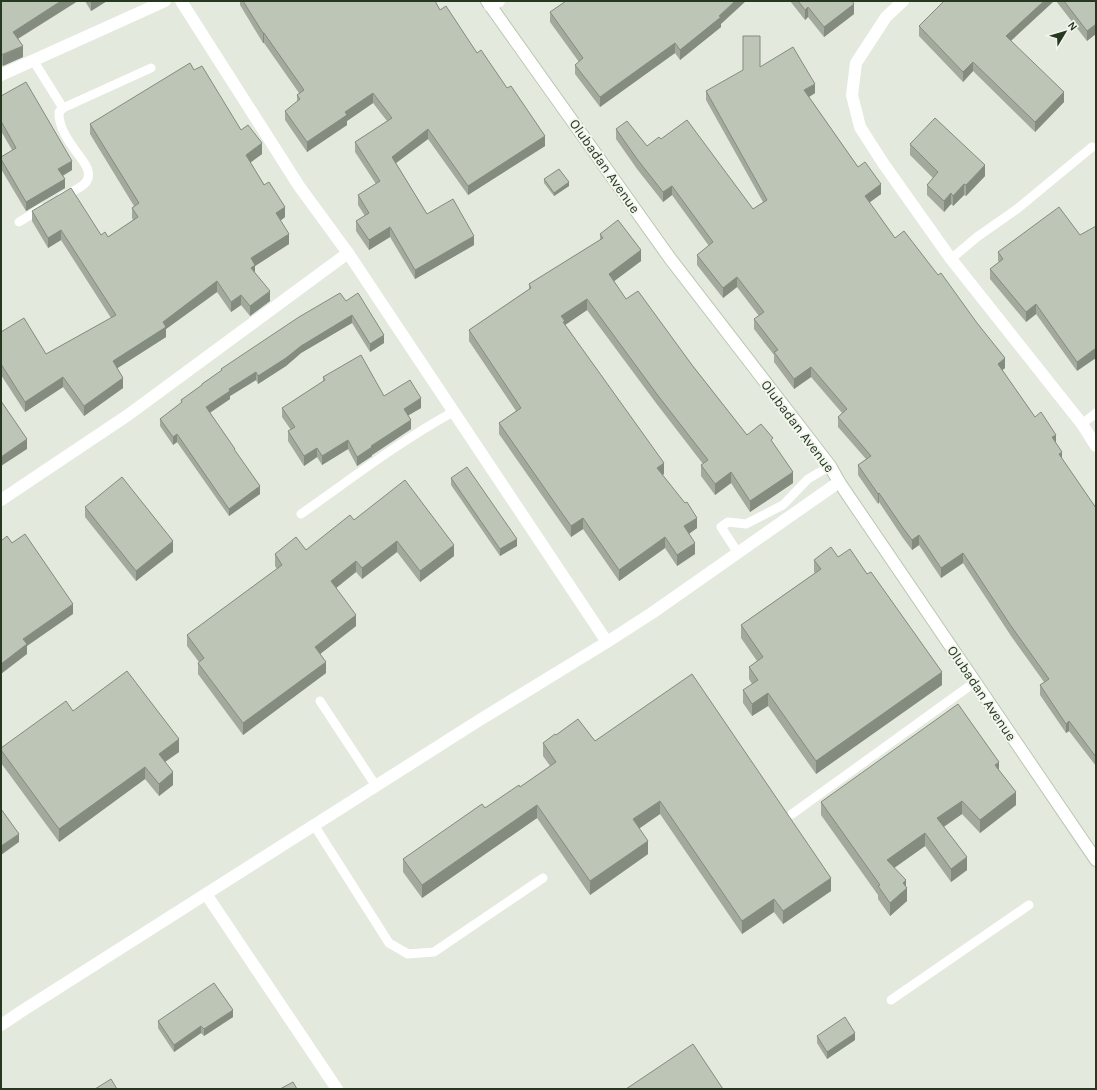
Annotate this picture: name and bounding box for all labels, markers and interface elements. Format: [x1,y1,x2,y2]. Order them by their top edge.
north arrow [1045,12,1085,52]
text: N [1065,19,1080,33]
street label: Olubadan Avenue [566,116,643,217]
street label: Olubadan Avenue [757,377,838,476]
street label: Olubadan Avenue [943,642,1020,744]

